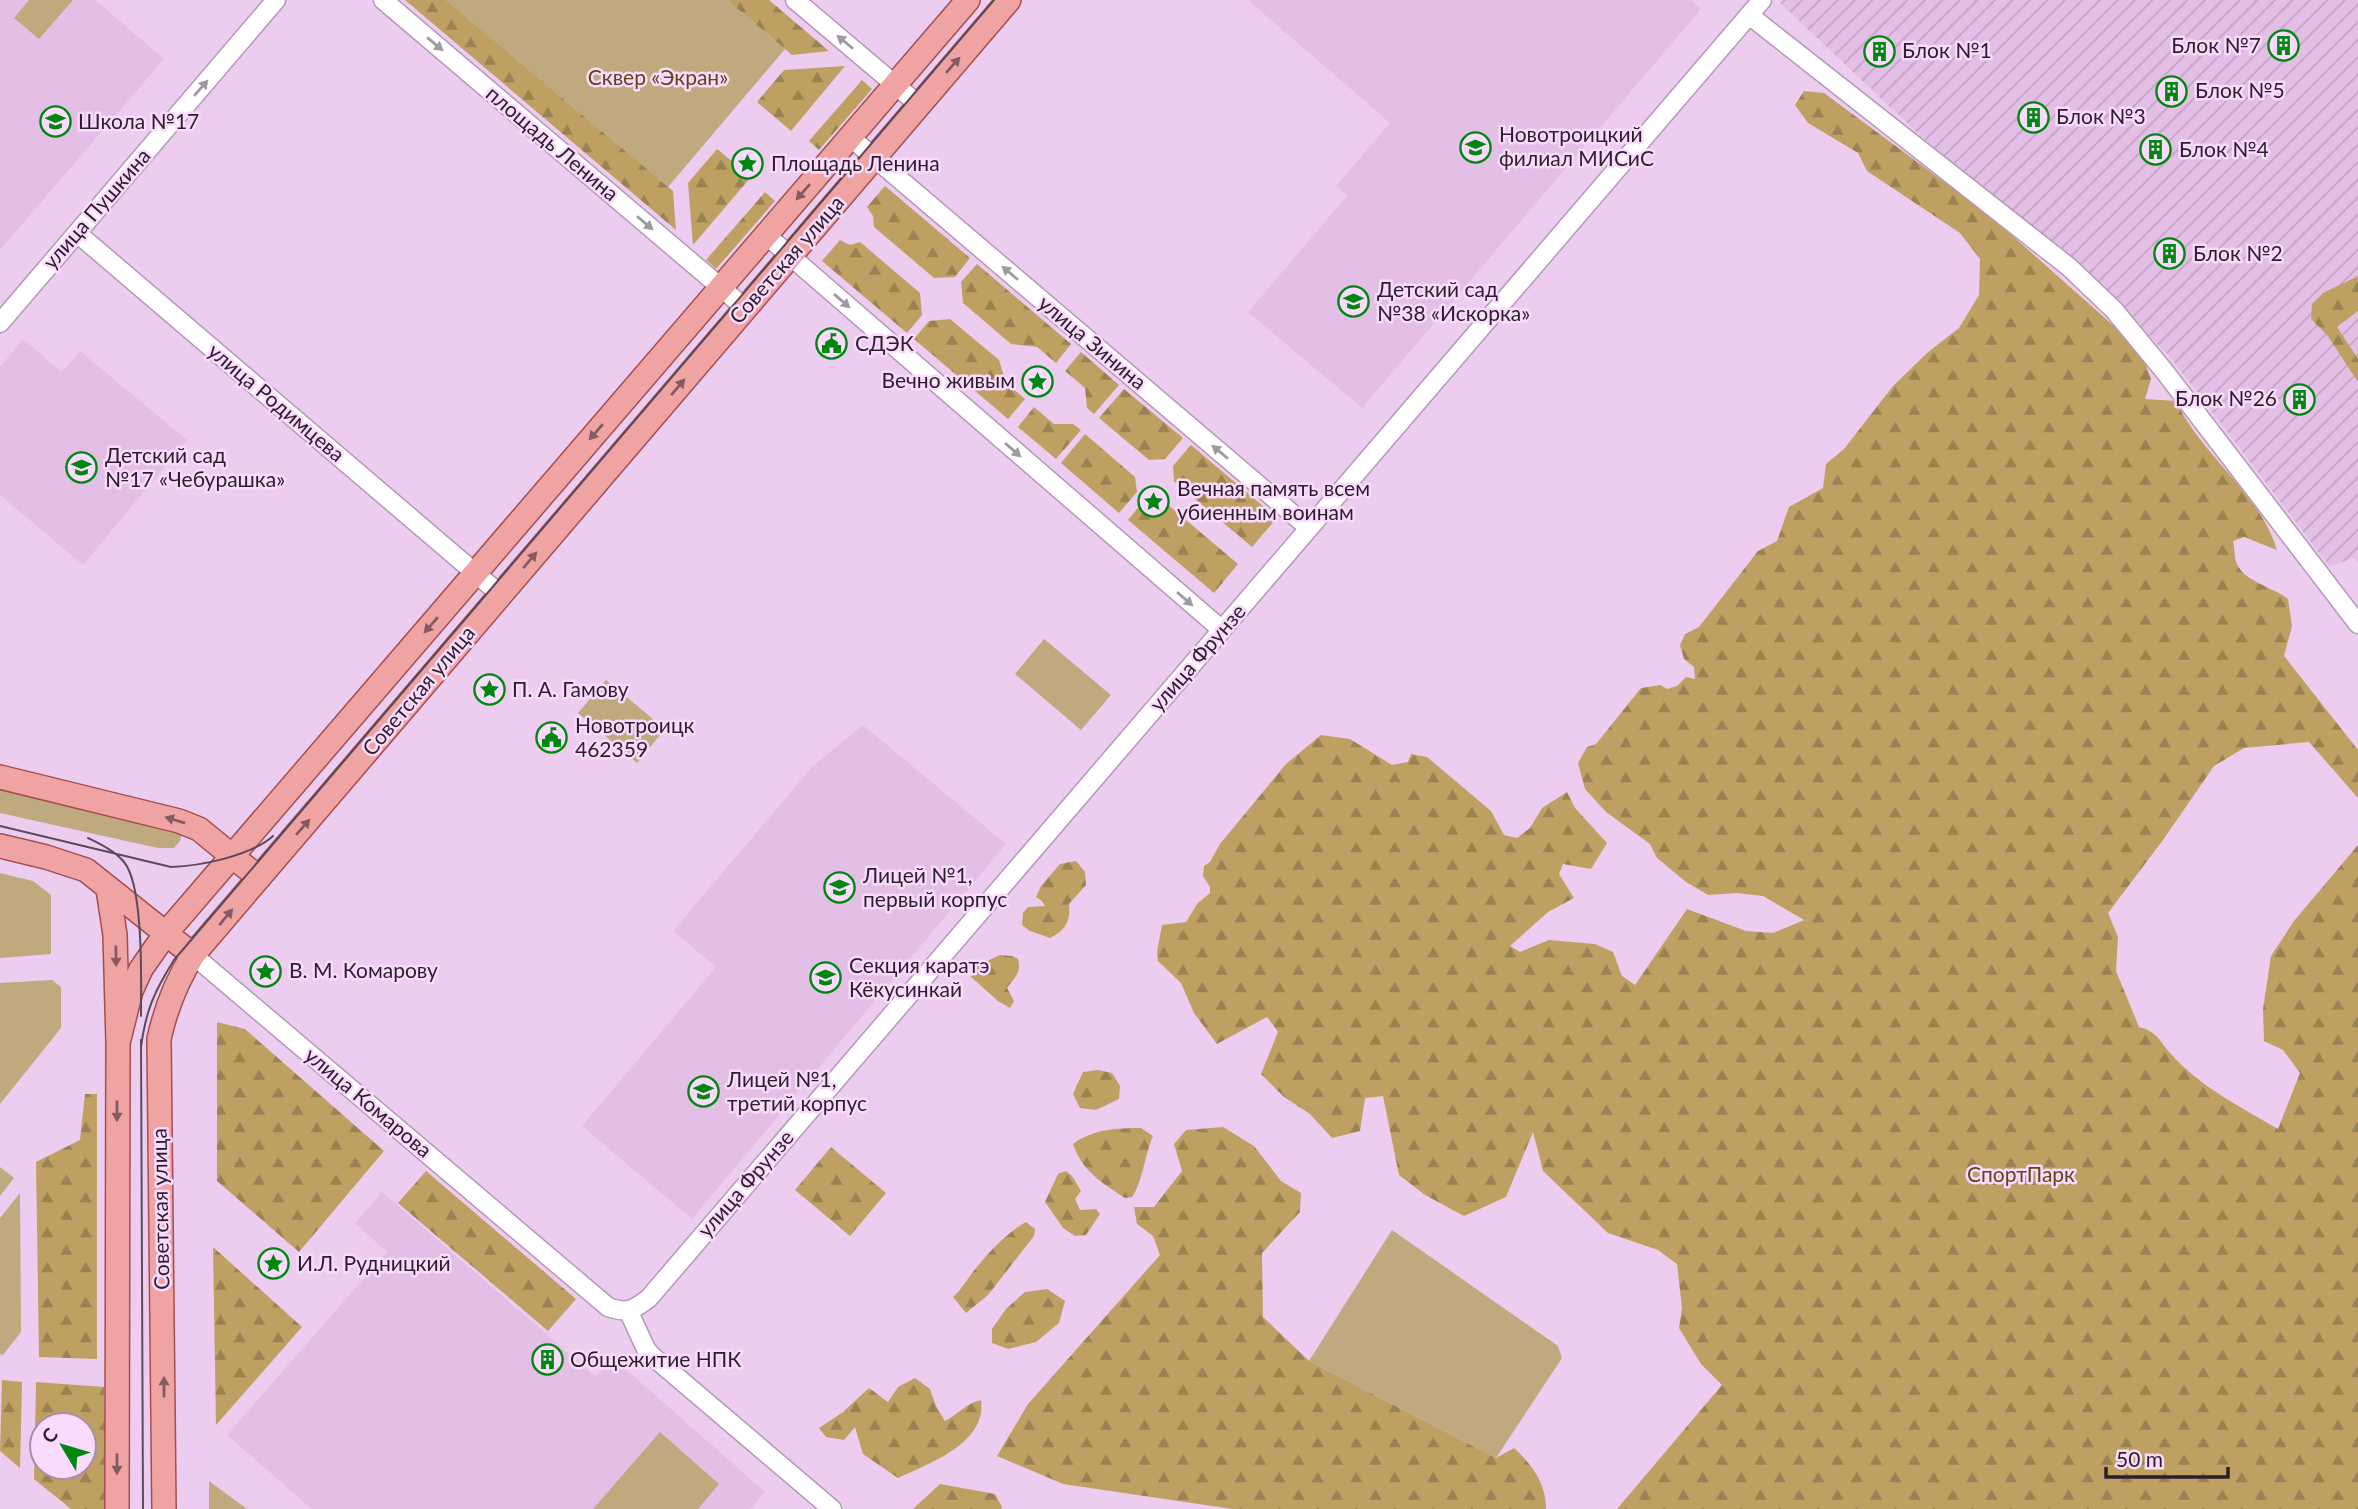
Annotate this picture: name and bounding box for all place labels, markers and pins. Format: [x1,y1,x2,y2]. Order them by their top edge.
building icon: Блок №7 [2267,29,2301,63]
place label: Блок №7 [2171,32,2261,57]
building icon: Блок №1 [1862,34,1896,68]
place label: Блок №1 [1902,37,1992,62]
building icon: Блок №5 [2155,74,2189,108]
place label: Блок №5 [2195,77,2285,102]
building icon: Блок №3 [2016,100,2050,134]
place label: Блок №3 [2056,103,2146,128]
school or university icon: Школа №17 [38,105,72,139]
place label: Школа №17 [78,108,199,133]
place label: Новотроицкий филиал МИСиС [1499,121,1654,170]
school or university icon: Новотроицкий филиал МИСиС [1459,130,1493,164]
building icon: Блок №4 [2139,133,2173,167]
place label: Блок №4 [2179,136,2269,161]
place icon: Площадь Ленина [731,147,765,181]
place label: Площадь Ленина [771,150,940,175]
building icon: Блок №2 [2153,237,2187,271]
place label: Блок №2 [2193,240,2283,265]
place label: Детский сад №38 «Искорка» [1377,276,1530,325]
school or university icon: Детский сад №38 «Искорка» [1337,285,1371,319]
public building icon: СДЭК [815,327,849,361]
place label: СДЭК [855,330,914,355]
place icon: Вечно живым [1021,364,1055,398]
place label: Вечно живым [882,367,1015,392]
building icon: Блок №26 [2283,382,2317,416]
place label: Блок №26 [2175,385,2277,410]
place label: Детский сад №17 «Чебурашка» [105,442,285,491]
school or university icon: Детский сад №17 «Чебурашка» [65,451,99,485]
place label: Вечная память всем убиенным воинам [1177,475,1370,524]
place icon: Вечная память всем убиенным воинам [1137,484,1171,518]
place icon: П. А. Гамову [472,673,506,707]
place label: П. А. Гамову [512,676,629,701]
place label: Новотроицк 462359 [575,712,695,761]
public building icon: Новотроицк 462359 [535,721,569,755]
place label: Лицей №1, первый корпус [862,862,1007,911]
school or university icon: Лицей №1, первый корпус [823,871,857,905]
place label: Секция каратэ Кёкусинкай [849,952,989,1001]
place icon: В. М. Комарову [249,954,283,988]
place label: В. М. Комарову [289,957,438,982]
school or university icon: Секция каратэ Кёкусинкай [809,961,843,995]
place label: Лицей №1, третий корпус [726,1066,867,1115]
school or university icon: Лицей №1, третий корпус [687,1075,721,1109]
place icon: И.Л. Рудницкий [257,1247,291,1281]
place label: И.Л. Рудницкий [297,1250,451,1275]
building icon: Общежитие НПК [530,1343,564,1377]
place label: Общежитие НПК [570,1346,741,1371]

